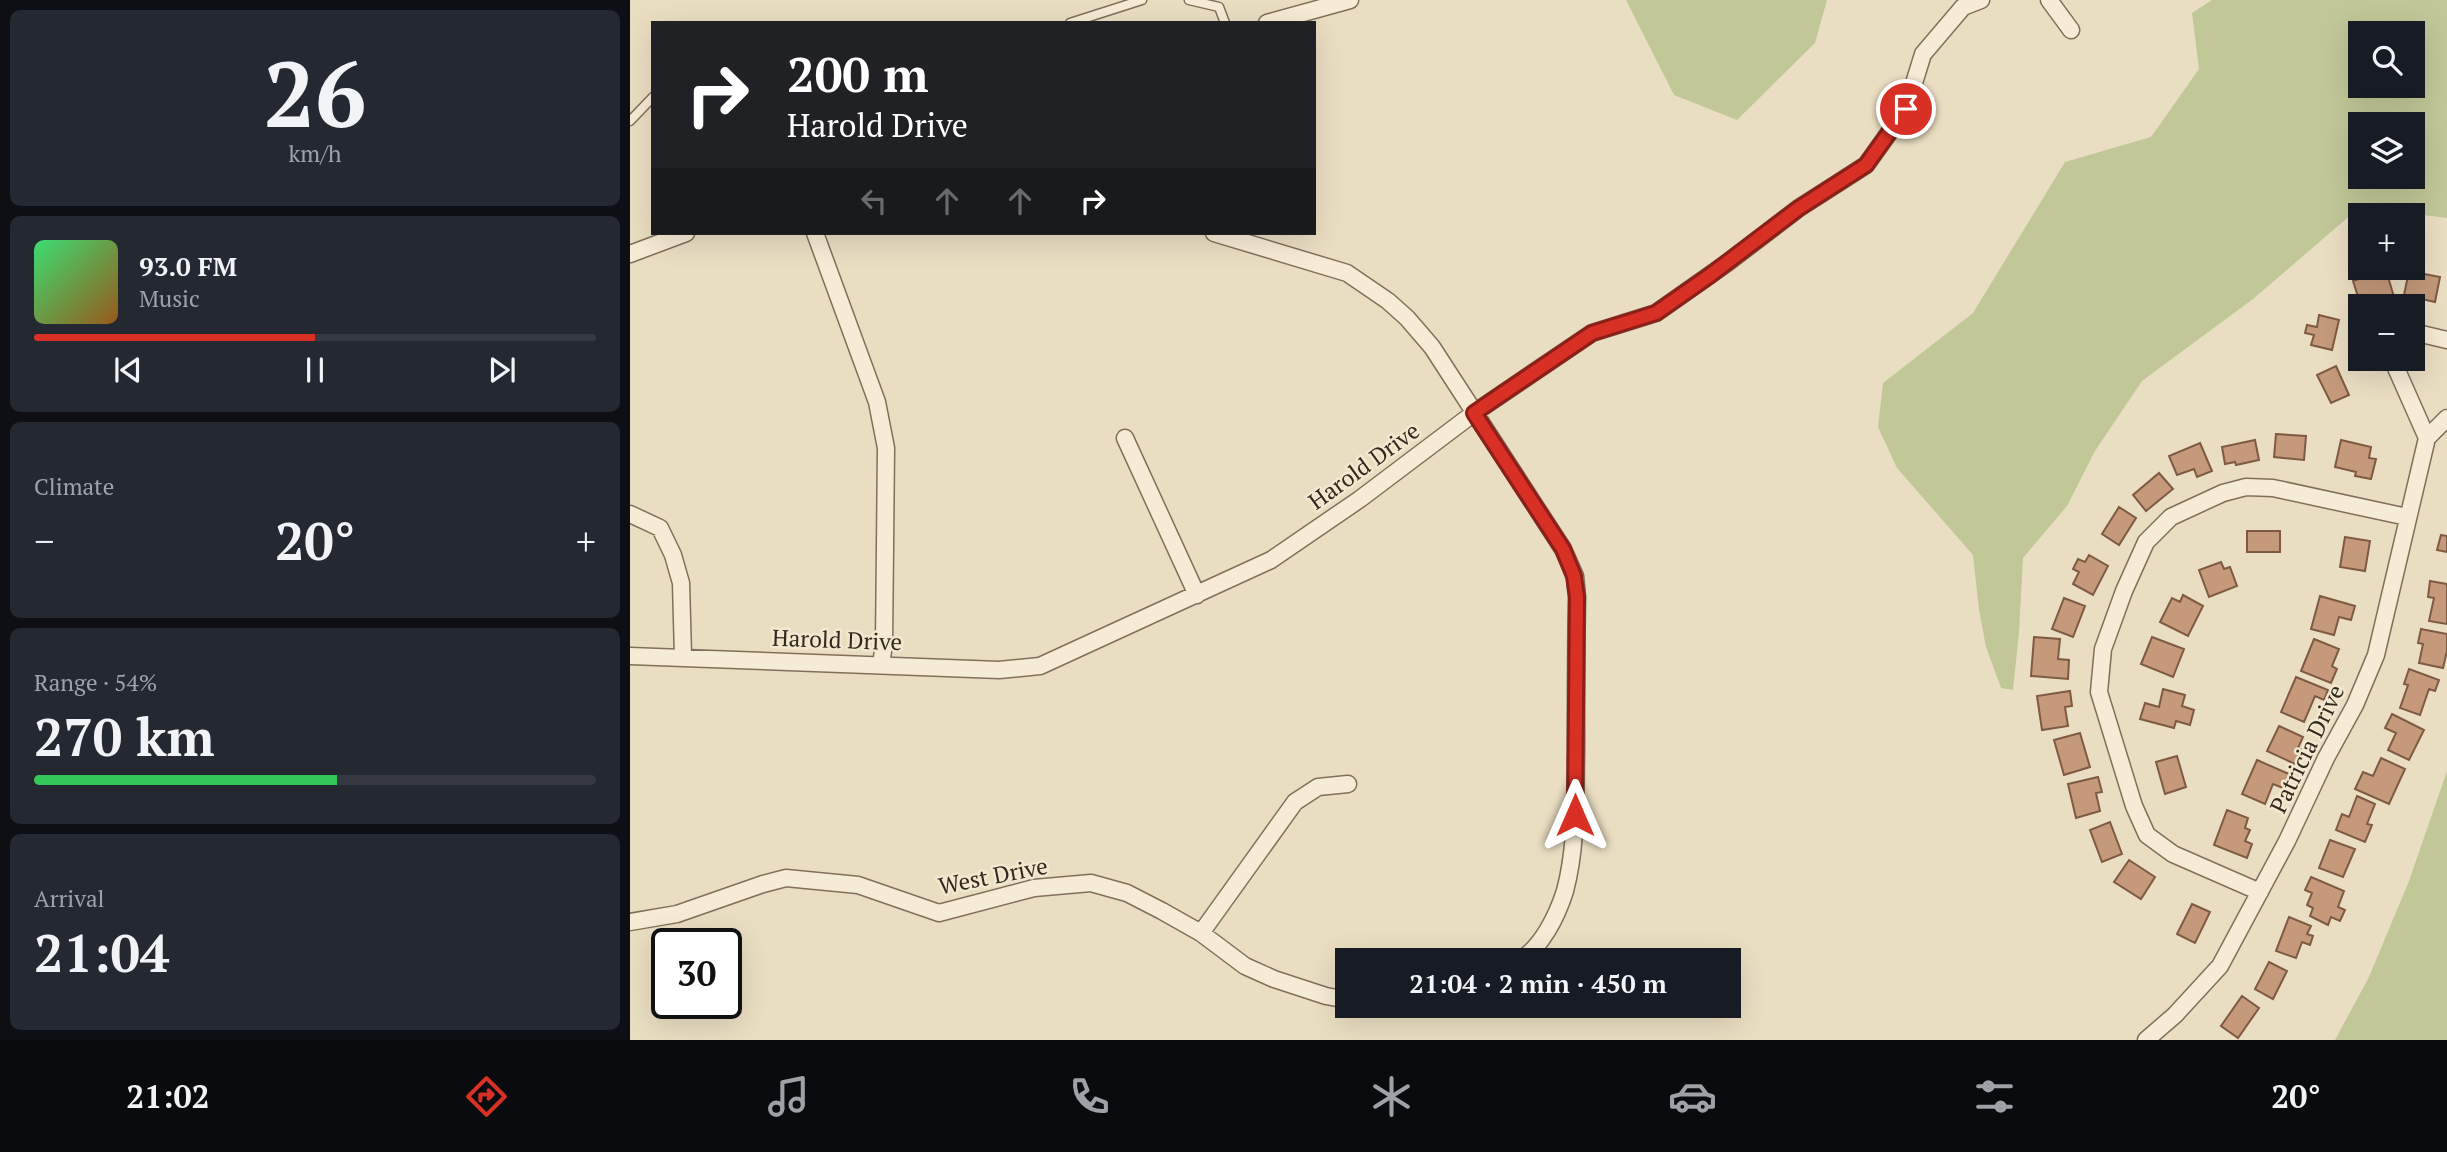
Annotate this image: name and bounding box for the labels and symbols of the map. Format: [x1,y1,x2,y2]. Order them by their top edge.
pin [1876,79,1936,139]
street label: Harold Drive [1302,415,1425,516]
street label: Harold Drive [771,622,903,657]
street label: Patricia Drive [2262,679,2351,818]
position arrow [1538,778,1612,852]
street label: West Drive [936,850,1050,901]
speed limit sign: 30 [651,928,742,1019]

